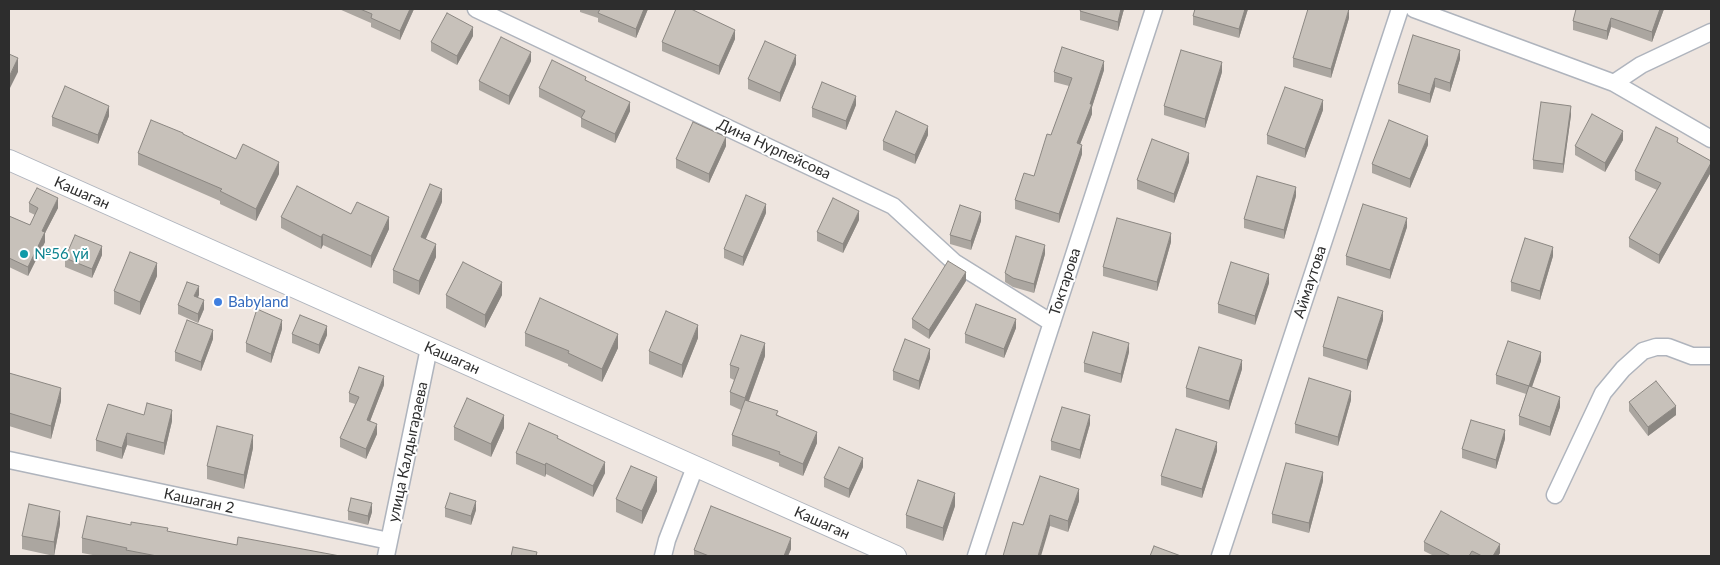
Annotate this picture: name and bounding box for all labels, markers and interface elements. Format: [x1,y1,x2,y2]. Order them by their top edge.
street label: Дина Нурпейсова [715,115,833,183]
street label: Кашаган [51,173,113,213]
street label: Аймаутова [1290,244,1330,320]
place label: №56 үй [34,245,89,263]
street label: Токтарова [1046,246,1084,318]
marker: №56 үй [18,248,30,260]
place label: Babyland [228,293,289,311]
marker: Babyland [212,296,224,308]
street label: Кашаган [421,338,483,378]
street label: улица Калдыгараева [384,380,432,524]
street label: Кашаган 2 [162,485,236,517]
street label: Кашаган [791,503,853,543]

